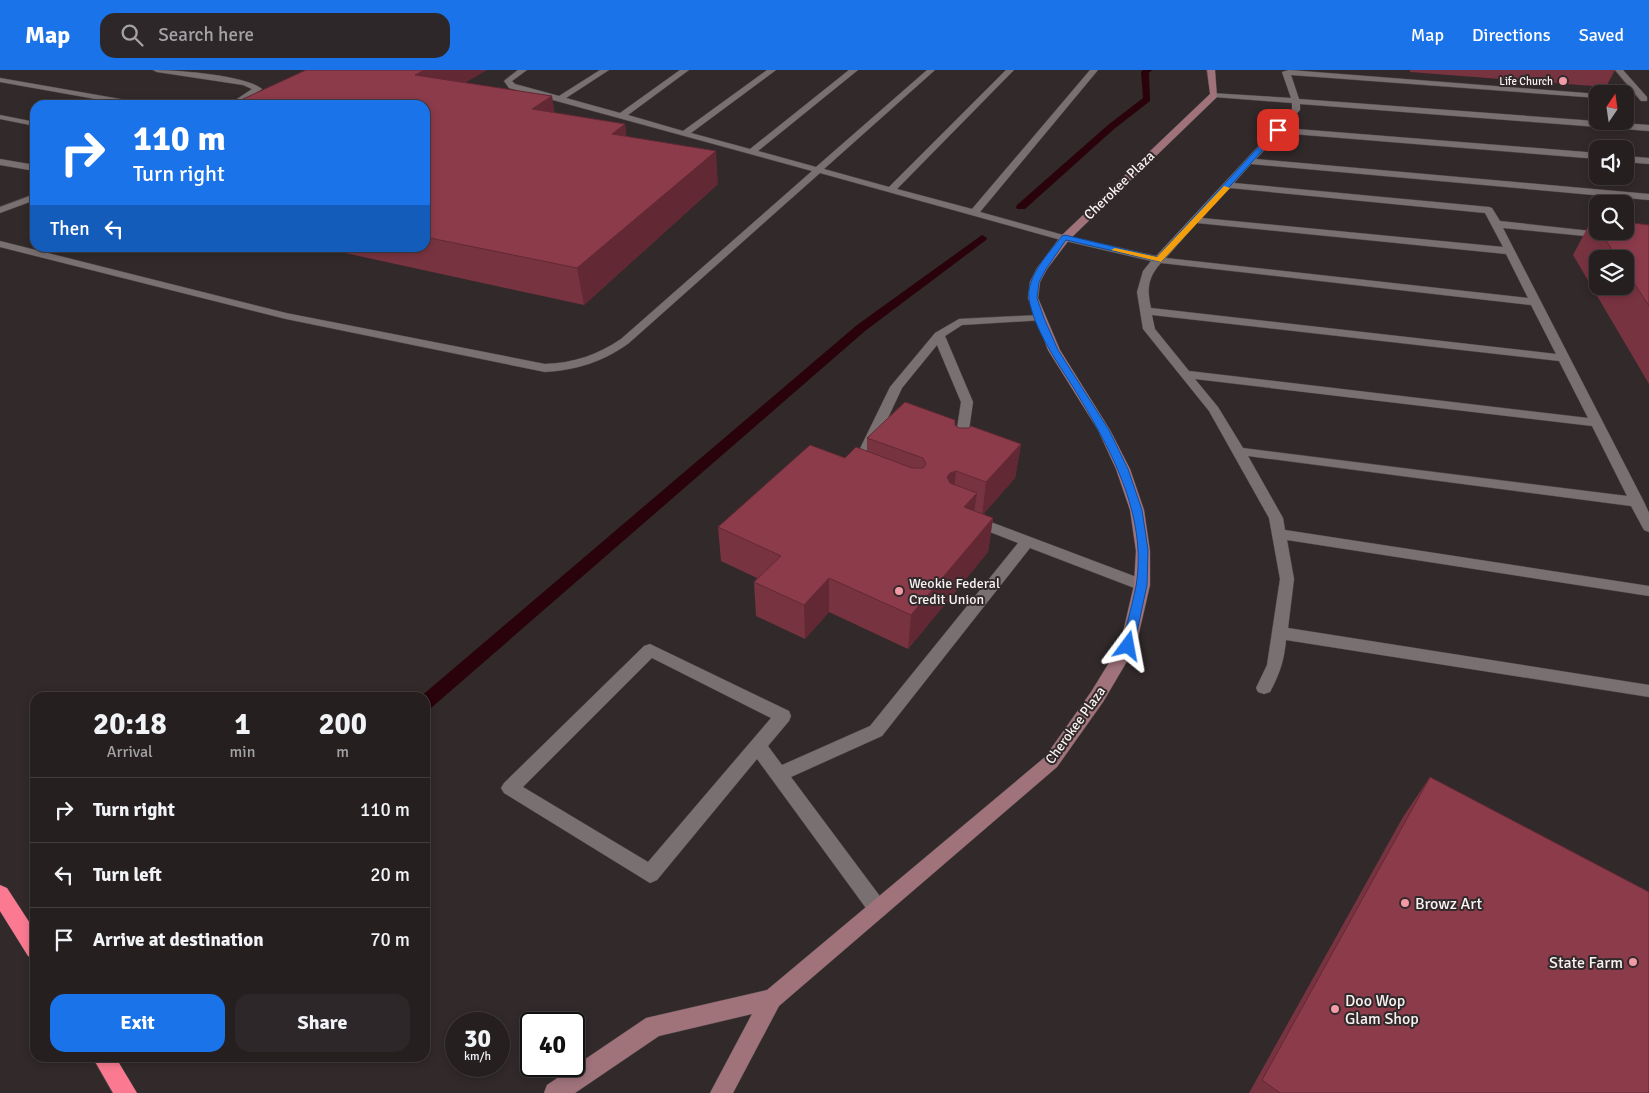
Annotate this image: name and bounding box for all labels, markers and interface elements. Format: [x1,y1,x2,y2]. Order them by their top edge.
search box [100,13,450,58]
text: Map [25,20,70,50]
icon: search [118,21,146,49]
text: Search here [158,23,254,47]
text: Map [1411,24,1444,46]
text: Directions [1472,24,1551,46]
text: Saved [1579,24,1624,46]
place label: Life Church [1499,75,1553,88]
marker: Life Church [1557,75,1569,87]
north arrow [1589,85,1634,130]
map controls [1589,85,1634,295]
pin [1257,109,1299,151]
icon: arrive [1264,116,1292,144]
text: 110 m [133,117,226,160]
icon: right [50,120,115,185]
button: sound [1589,140,1634,185]
street label: Cherokee Plaza [1080,147,1158,223]
text: Turn right [133,160,225,187]
button: search [1589,195,1634,240]
icon: left [100,215,128,243]
text: Then [50,217,90,241]
button: layers [1589,250,1634,295]
place label: Weokie Federal Credit Union [909,575,1000,608]
marker: Weokie Federal Credit Union [893,585,905,597]
position arrow [1101,619,1153,671]
street label: Cherokee Plaza [1042,683,1109,767]
text: 20:18 [93,706,167,743]
text: 1 [234,706,251,743]
text: 200 [318,706,367,743]
text: Arrival [107,742,153,762]
text: min [230,742,255,762]
text: m [336,742,349,762]
icon: right [50,796,78,824]
text: Turn right [93,798,175,822]
text: 110 m [360,798,410,822]
icon: left [50,861,78,889]
text: Turn left [93,863,162,887]
text: 20 m [370,863,410,887]
place label: Browz Art [1415,894,1482,914]
marker: Browz Art [1399,897,1411,909]
icon: arrive [50,926,78,954]
text: Arrive at destination [93,928,264,952]
text: 70 m [370,928,410,952]
place label: State Farm [1549,953,1623,973]
marker: State Farm [1627,956,1639,968]
place label: Doo Wop Glam Shop [1345,991,1419,1029]
button: Exit [50,994,225,1052]
button: Share [235,994,410,1052]
marker: Doo Wop Glam Shop [1329,1003,1341,1015]
speed limit sign: 40 [520,1012,585,1077]
text: 30 [464,1023,491,1054]
text: km/h [464,1049,491,1064]

